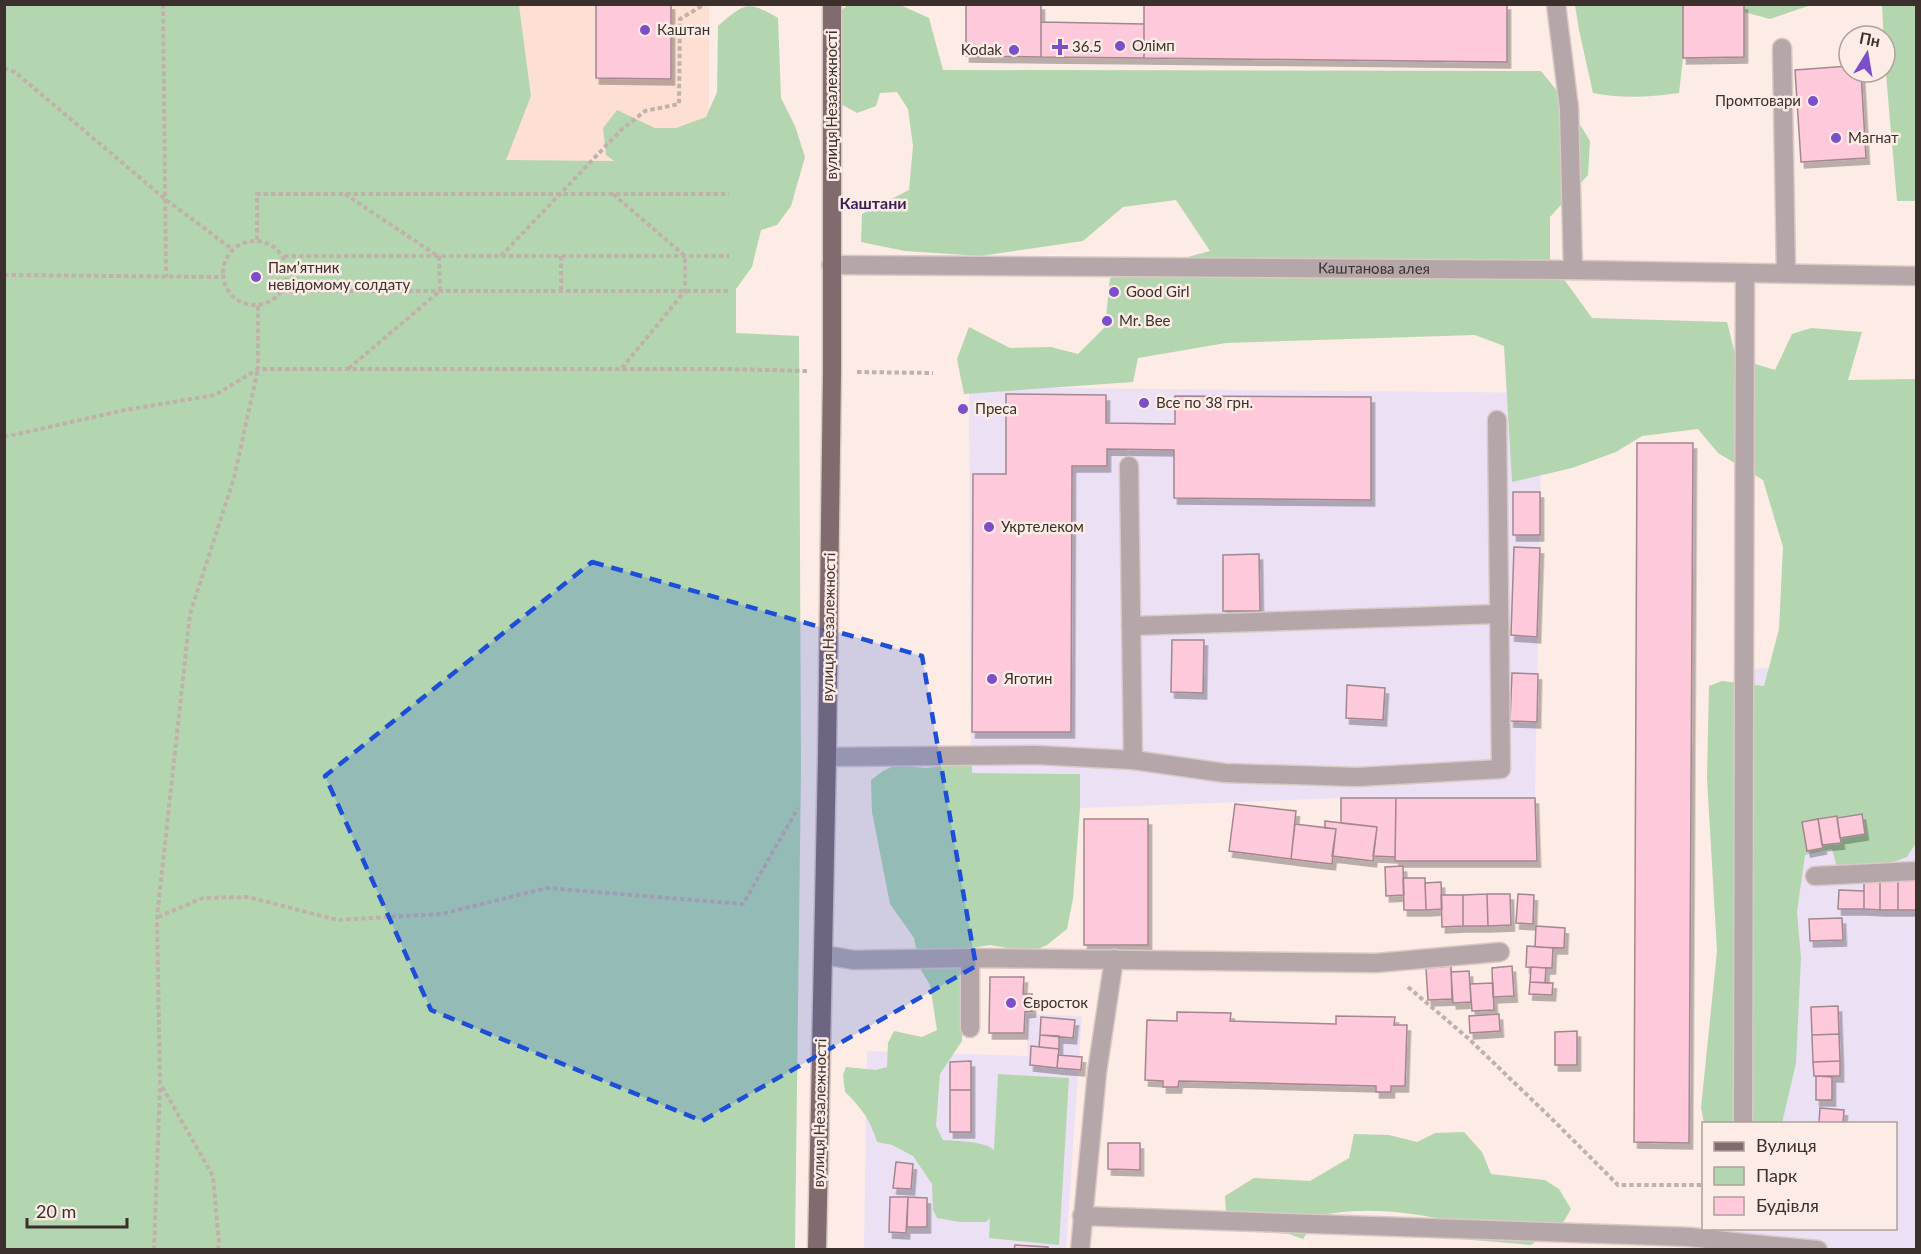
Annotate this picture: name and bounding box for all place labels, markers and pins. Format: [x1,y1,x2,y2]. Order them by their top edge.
place label: Каштан [657,20,710,38]
marker: Каштан [638,23,652,37]
place label: Олімп [1132,36,1175,54]
place label: 36.5 [1072,37,1102,55]
marker: Олімп [1113,39,1127,53]
place label: Kodak [961,40,1002,58]
marker: 36.5 [1053,40,1067,54]
marker: Kodak [1007,43,1021,57]
place label: Промтовари [1715,91,1801,109]
marker: Промтовари [1806,94,1820,108]
place label: Магнат [1848,128,1899,146]
marker: Магнат [1829,131,1843,145]
place label: Пам’ятник невідомому солдату [268,258,411,293]
marker: Пам’ятник невідомому солдату [249,270,263,284]
place label: Good Girl [1126,282,1190,300]
marker: Good Girl [1107,285,1121,299]
place label: Mr. Bee [1119,311,1171,329]
marker: Mr. Bee [1100,314,1114,328]
place label: Все по 38 грн. [1156,393,1253,411]
marker: Все по 38 грн. [1137,396,1151,410]
place label: Преса [975,399,1017,417]
marker: Преса [956,402,970,416]
place label: Укртелеком [1001,517,1084,535]
marker: Укртелеком [982,520,996,534]
place label: Яготин [1003,669,1053,687]
marker: Яготин [985,672,999,686]
place label: Євросток [1023,993,1088,1011]
marker: Євросток [1004,996,1018,1010]

